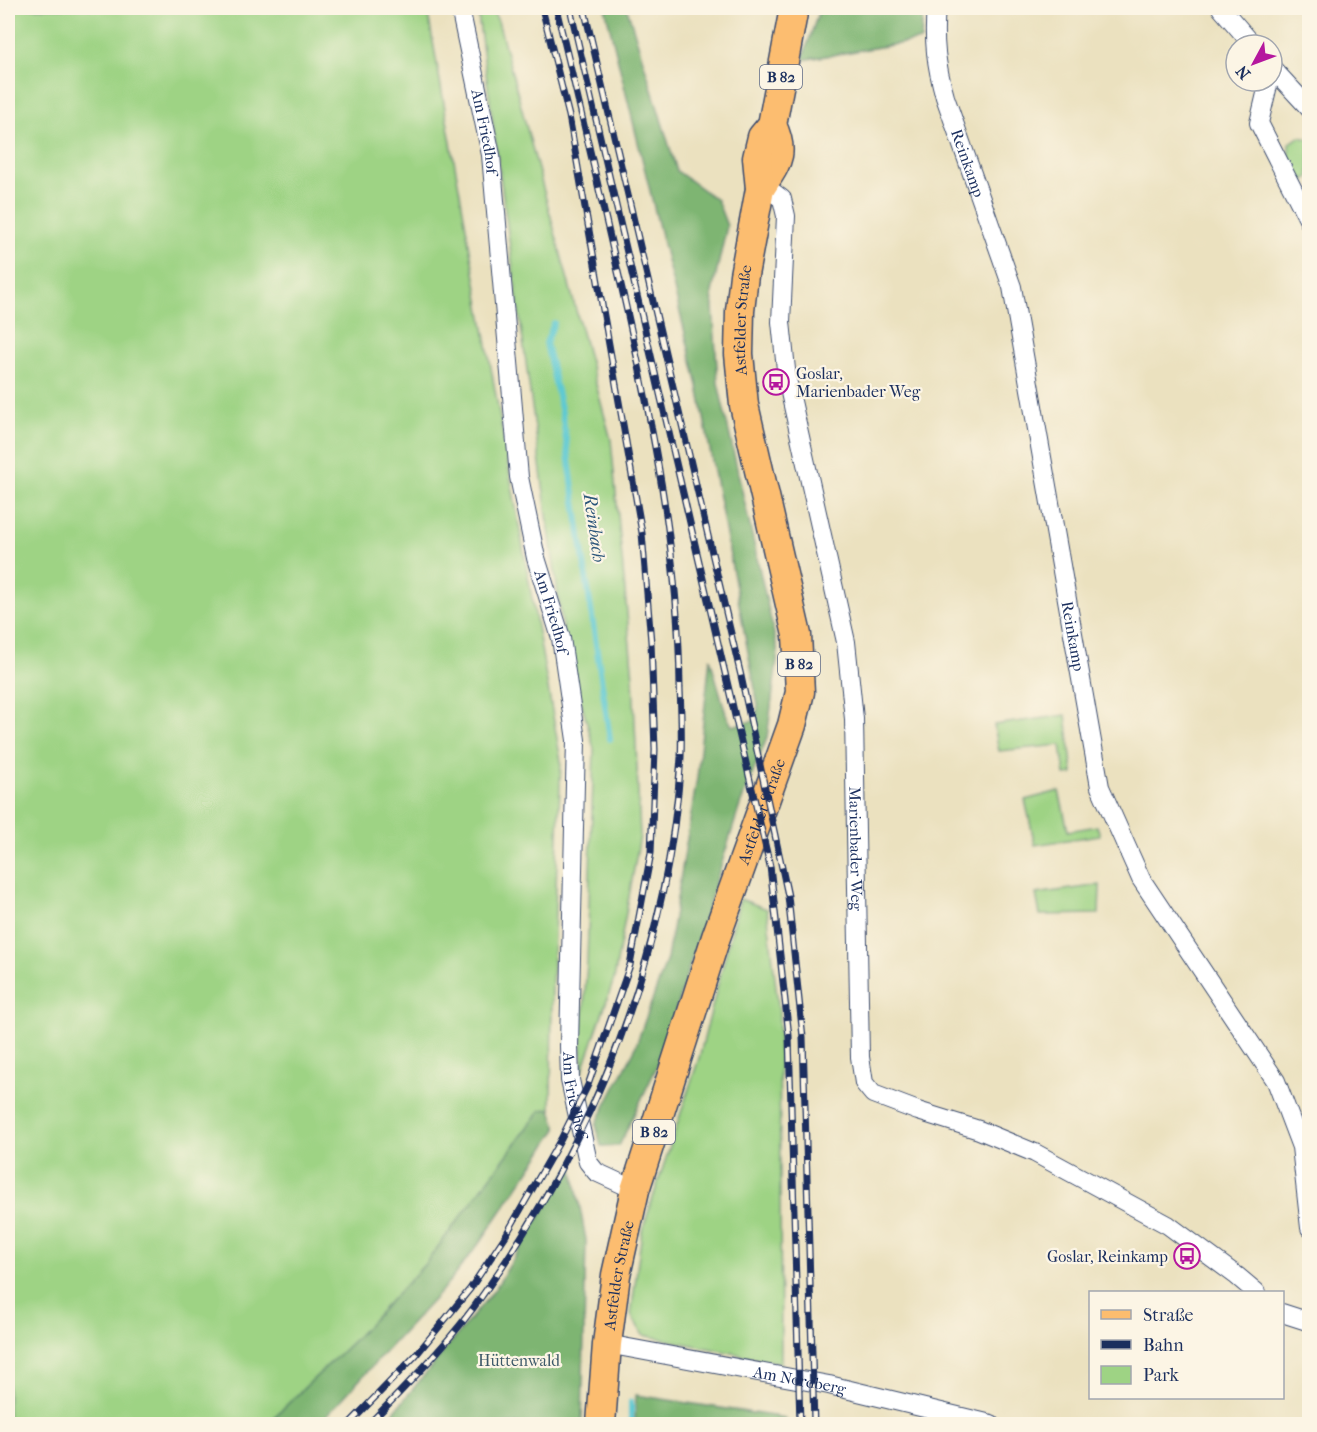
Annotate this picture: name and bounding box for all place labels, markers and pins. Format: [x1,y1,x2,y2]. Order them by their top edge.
place label: Goslar, Marienbader Weg [796,364,921,401]
bus stop icon: Goslar, Marienbader Weg [761,367,791,397]
bus stop icon: Goslar, Reinkamp [1172,1241,1202,1271]
place label: Goslar, Reinkamp [1047,1247,1168,1266]

